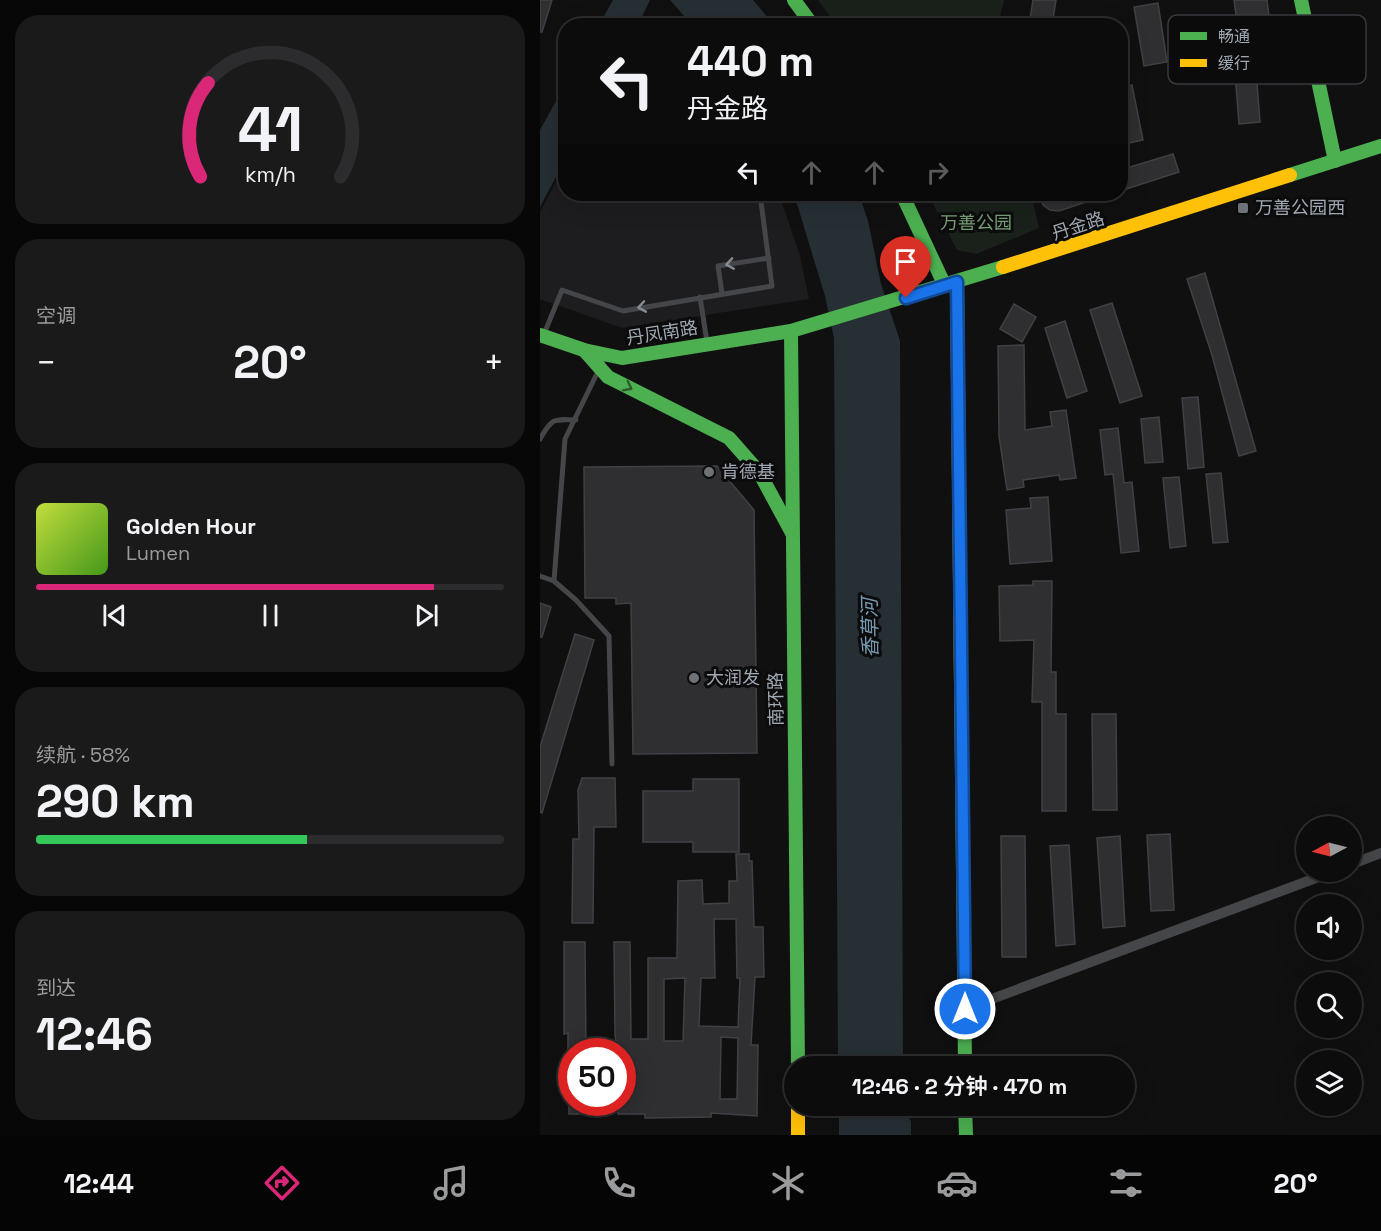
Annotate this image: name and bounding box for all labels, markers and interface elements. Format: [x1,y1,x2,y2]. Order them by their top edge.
legend [1168,15,1366,84]
text: 畅通 [1218,26,1250,47]
text: 440 m [687,35,814,88]
icon: left [588,42,666,120]
text: 缓行 [1218,53,1250,74]
text: 41 [237,90,303,169]
text: 丹金路 [687,91,768,126]
icon: left [732,156,765,189]
icon: ahead [795,156,828,189]
icon: ahead [858,156,891,189]
icon: right [921,156,954,189]
text: km/h [244,161,296,188]
place label: 万善公园西 [1255,196,1345,219]
marker: 万善公园西 [1236,201,1250,215]
street label: 丹金路 [1049,206,1107,245]
park label: 万善公园 [940,211,1012,234]
pin [880,236,931,298]
icon: arrive [889,245,922,278]
one-way arrow [725,257,734,269]
one-way arrow [638,301,647,313]
text: 空调 [36,303,76,329]
street label: 丹凤南路 [625,316,699,349]
text: 20° [233,334,307,391]
text: − [36,342,56,384]
text: + [484,342,504,384]
one-way arrow [622,380,633,392]
place label: 肯德基 [721,460,775,483]
marker: 肯德基 [702,465,716,479]
text: Golden Hour [126,512,256,540]
text: Lumen [126,540,190,566]
water label: 香草河 [856,594,884,658]
icon: previous [98,599,131,632]
icon: pause [254,599,287,632]
icon: next [410,599,443,632]
place label: 大润发 [706,666,760,689]
marker: 大润发 [687,671,701,685]
street label: 南环路 [764,672,787,726]
text: 续航 · 58% [36,742,130,768]
text: 290 km [36,773,195,830]
north arrow [1296,816,1362,882]
map controls [1296,816,1362,1116]
button: sound [1296,894,1362,960]
button: search [1296,972,1362,1038]
text: 到达 [36,975,76,1001]
position arrow [933,977,997,1041]
text: 12:46 [36,1006,153,1063]
speed limit sign: 50 [558,1038,636,1116]
button: layers [1296,1050,1362,1116]
text: 12:46 · 2 分钟 · 470 m [852,1072,1067,1100]
icon: directions [261,1162,303,1204]
icon: music [430,1162,472,1204]
icon: phone [598,1162,640,1204]
icon: climate [767,1162,809,1204]
icon: car [936,1162,978,1204]
icon: filters [1105,1162,1147,1204]
text: 12:44 [63,1166,134,1201]
text: 20° [1273,1166,1318,1201]

